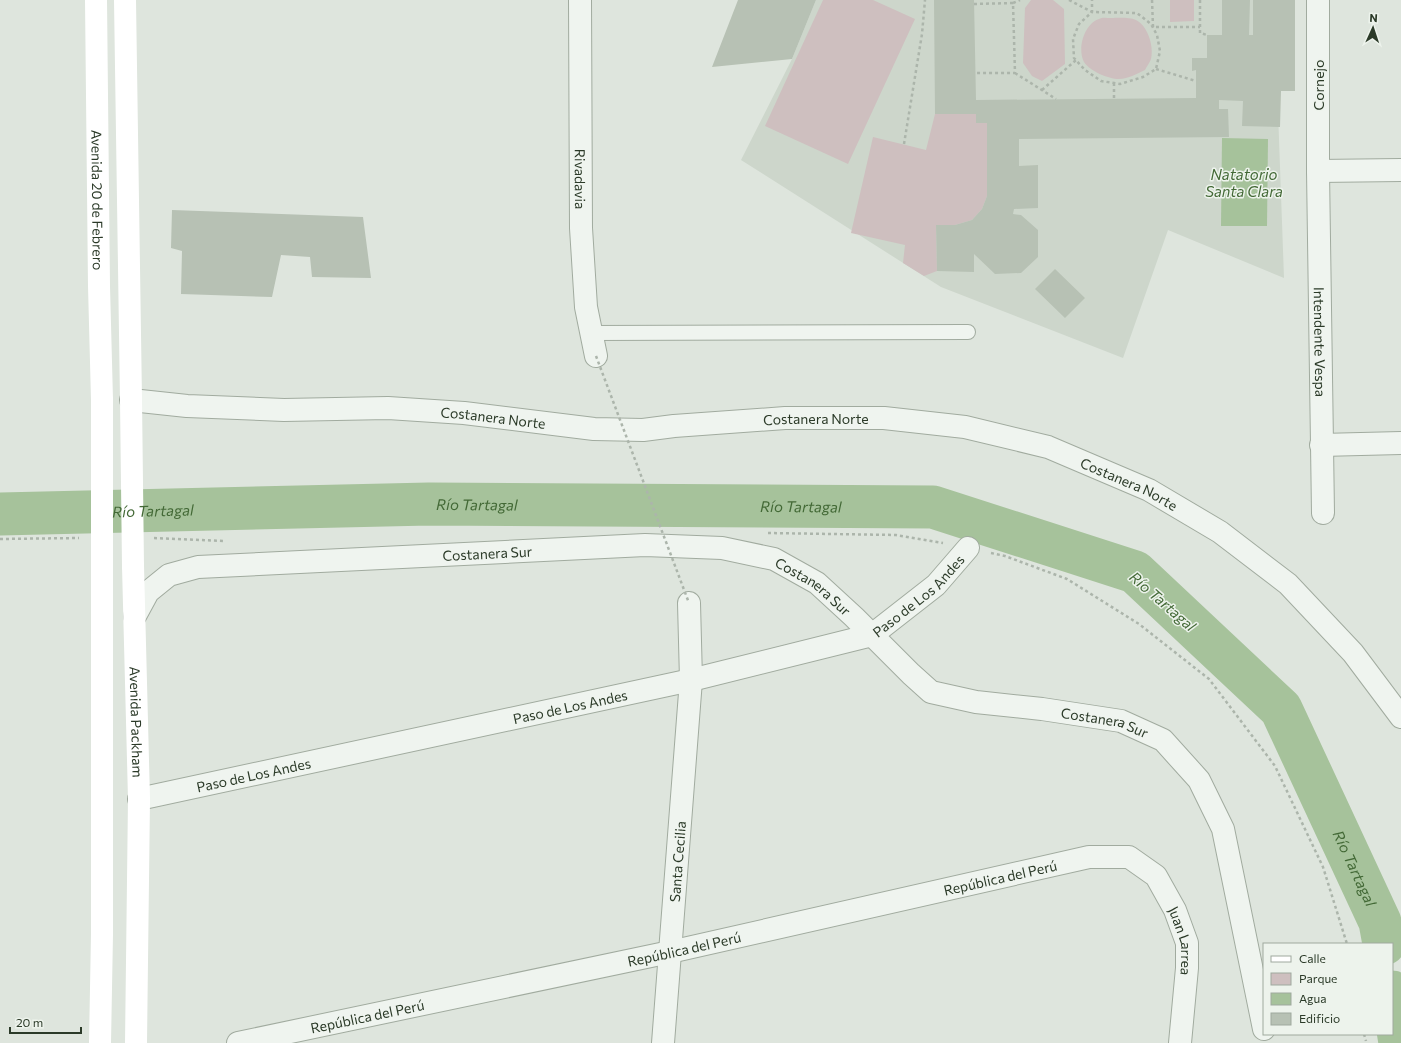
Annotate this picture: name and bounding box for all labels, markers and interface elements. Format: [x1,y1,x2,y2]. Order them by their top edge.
north arrow [1353,8,1393,48]
text: N [1369,11,1378,24]
street label: Cornejo [1310,60,1327,110]
street label: Avenida 20 de Febrero [89,129,107,270]
street label: Rivadavia [572,149,589,209]
water label: Natatorio Santa Clara [1205,165,1283,200]
street label: Intendente Vespa [1311,287,1330,397]
street label: Costanera Norte [440,403,547,431]
street label: Costanera Norte [762,409,869,428]
street label: Costanera Norte [1078,453,1181,514]
water label: Río Tartagal [436,495,519,514]
water label: Río Tartagal [760,497,843,515]
water label: Río Tartagal [112,500,195,520]
street label: Costanera Sur [442,542,533,563]
street label: Paso de Los Andes [869,551,967,640]
street label: Costanera Sur [772,553,855,619]
water label: Río Tartagal [1126,567,1201,635]
street label: Avenida Packham [127,666,147,778]
street label: Paso de Los Andes [511,685,629,727]
street label: Costanera Sur [1060,704,1152,741]
street label: Paso de Los Andes [195,754,312,795]
street label: Santa Cecilia [665,820,689,903]
water label: Río Tartagal [1330,827,1381,910]
street label: República del Perú [942,856,1059,898]
street label: Juan Larrea [1166,903,1196,976]
street label: República del Perú [626,928,743,969]
legend [1263,943,1393,1035]
text: Calle [1299,951,1326,965]
text: Parque [1299,971,1337,985]
text: Agua [1299,991,1327,1005]
street label: República del Perú [309,996,426,1036]
scale bar [10,1009,81,1035]
text: Edificio [1299,1011,1340,1025]
text: 20 m [16,1015,43,1029]

